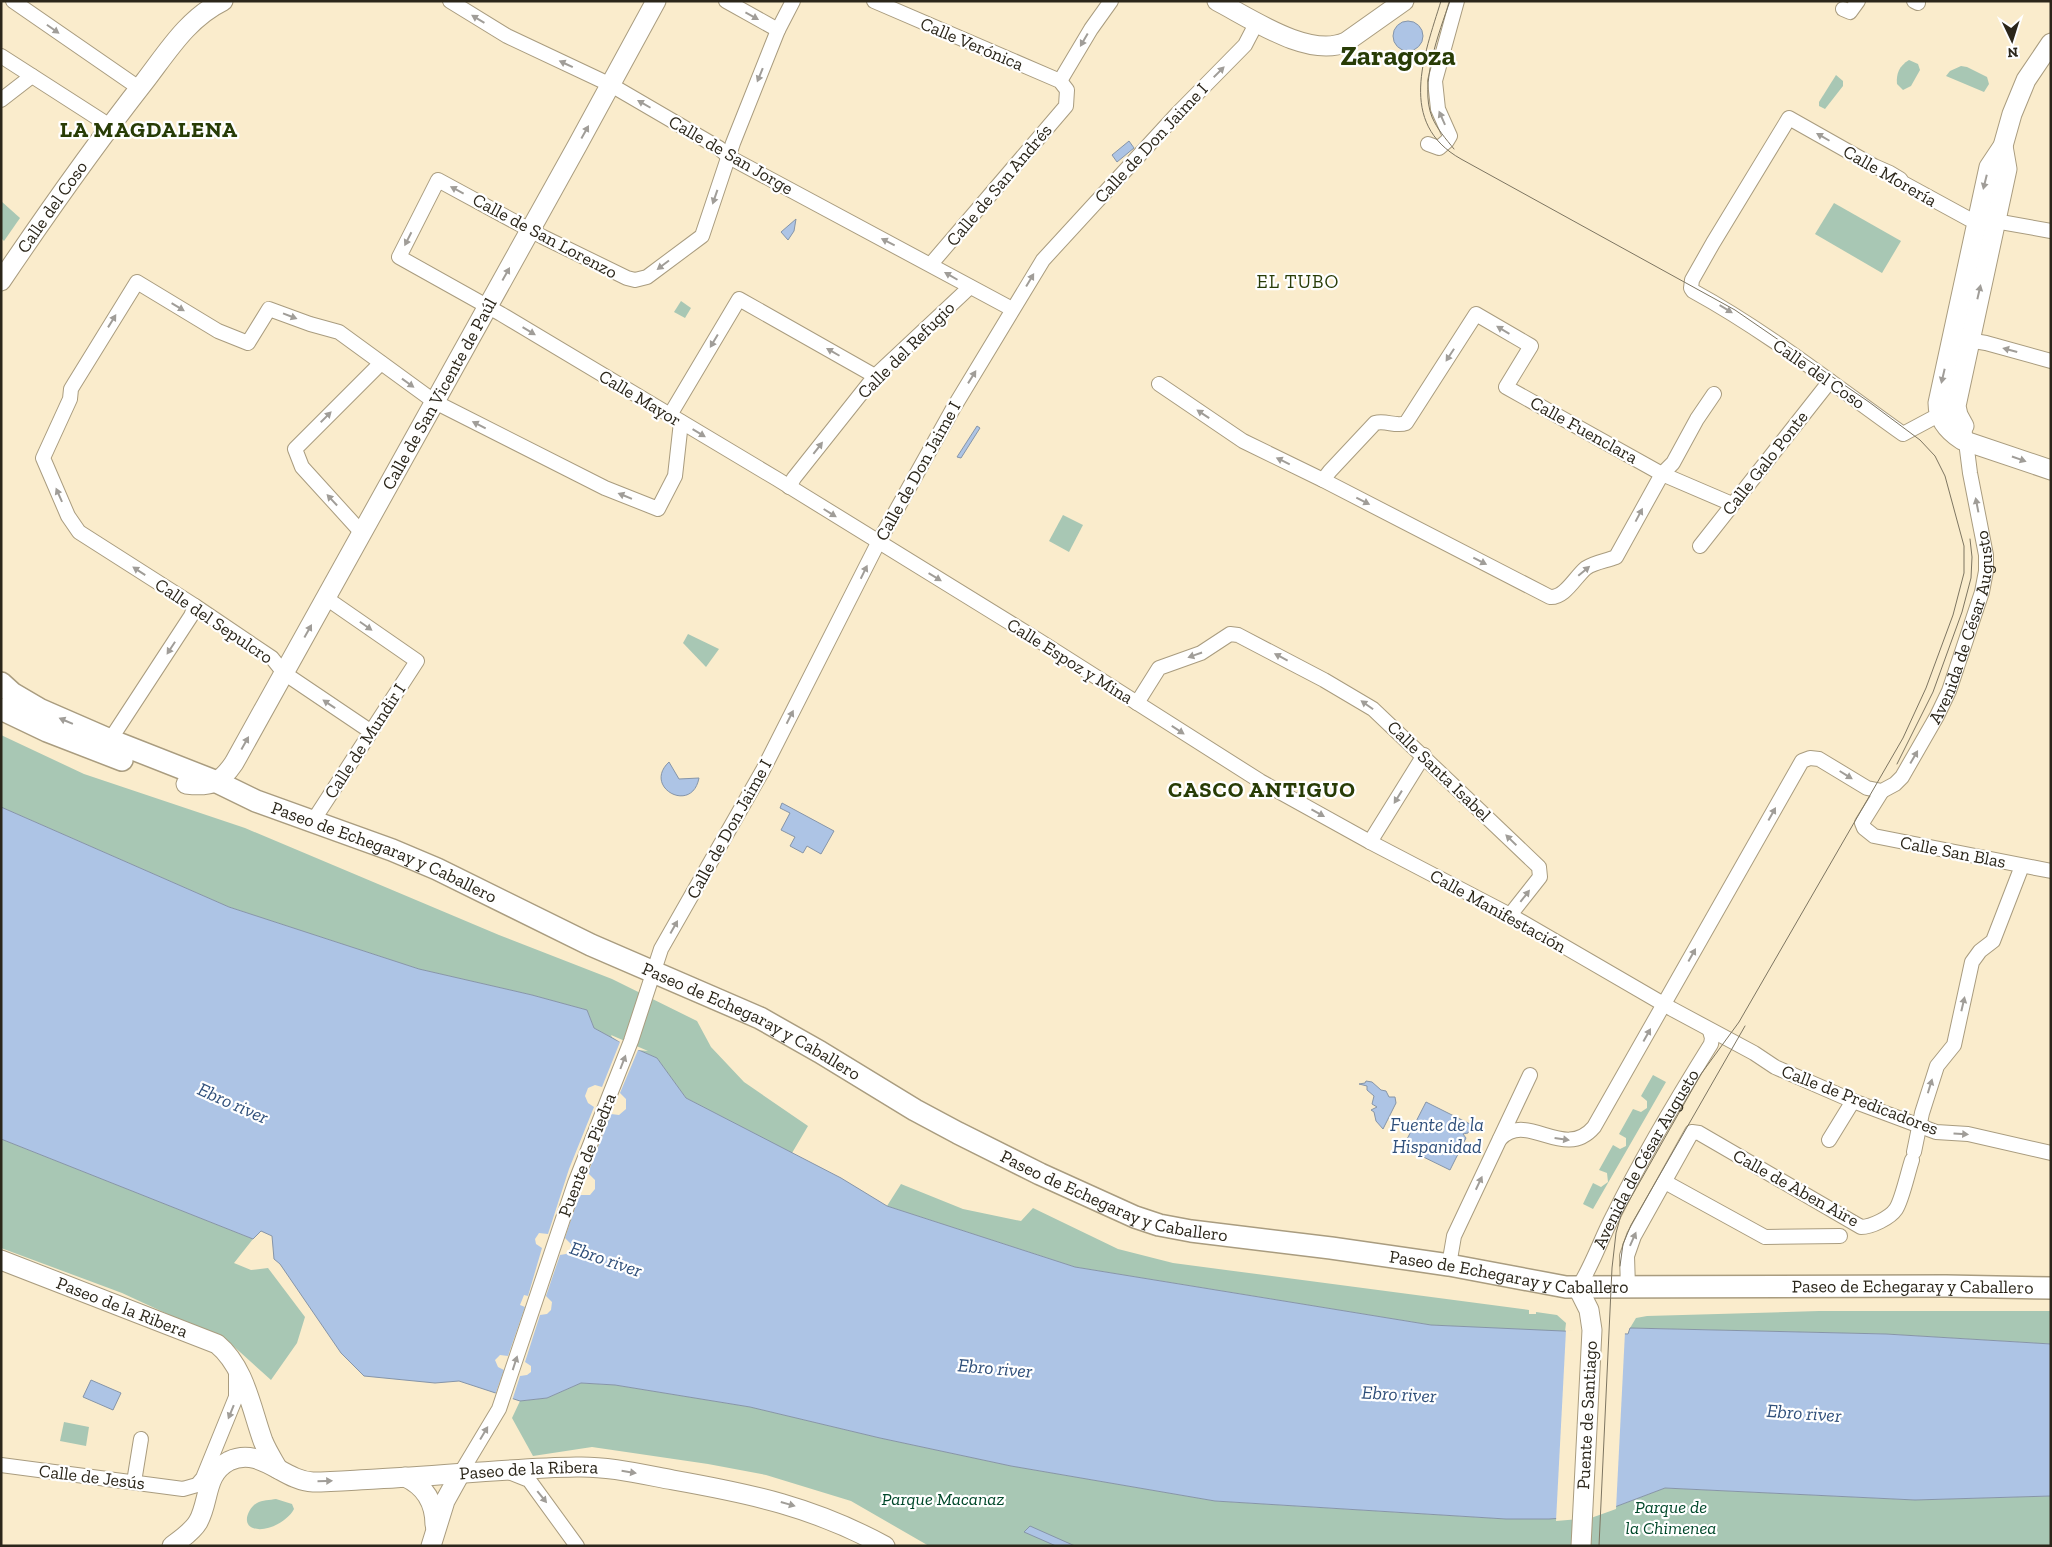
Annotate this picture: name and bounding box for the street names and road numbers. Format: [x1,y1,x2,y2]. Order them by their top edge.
street label: Calle Verónica [917,12,1027,76]
street label: Calle de Don Jaime I [1090,78,1212,208]
street label: Calle de San Jorge [665,110,797,200]
street label: Calle de San Andrés [941,119,1057,251]
street label: Calle Morería [1839,140,1941,212]
street label: Calle del Coso [12,157,92,257]
street label: Calle de San Lorenzo [469,189,621,283]
street label: Calle de San Vicente de Paúl [377,294,501,494]
street label: Calle del Refugio [853,297,959,403]
street label: Calle del Coso [1769,334,1869,414]
street label: Calle Mayor [595,365,685,431]
street label: Calle Fuenclara [1526,391,1642,469]
street label: Calle de Don Jaime I [871,397,966,545]
street label: Calle Galo Ponte [1717,406,1813,520]
street label: Avenida de César Augusto [1924,529,1997,728]
street label: Calle del Sepulcro [151,573,277,669]
street label: Calle Espoz y Mina [1003,613,1137,709]
street label: Calle de Mundir I [320,679,411,803]
street label: Calle Santa Isabel [1383,716,1496,826]
street label: Calle de Don Jaime I [682,755,777,903]
street label: Paseo de Echegaray y Caballero [268,796,501,908]
street label: Calle San Blas [1898,831,2008,873]
street label: Calle Manifestación [1426,864,1571,958]
street label: Paseo de Echegaray y Caballero [639,957,865,1085]
street label: Calle de Predicadores [1778,1060,1942,1140]
street label: Avenida de César Augusto [1588,1065,1704,1252]
street label: Puente de Piedra [553,1090,621,1220]
street label: Calle de Aben Aire [1729,1144,1863,1232]
street label: Paseo de Echegaray y Caballero [997,1145,1229,1246]
street label: Paseo de Echegaray y Caballero [1388,1246,1629,1298]
street label: Paseo de la Ribera [53,1272,191,1343]
street label: Paseo de Echegaray y Caballero [1792,1275,2034,1299]
street label: Puente de Santiago [1572,1340,1602,1490]
street label: Paseo de la Ribera [459,1456,599,1484]
street label: Calle de Jesús [38,1460,146,1494]

